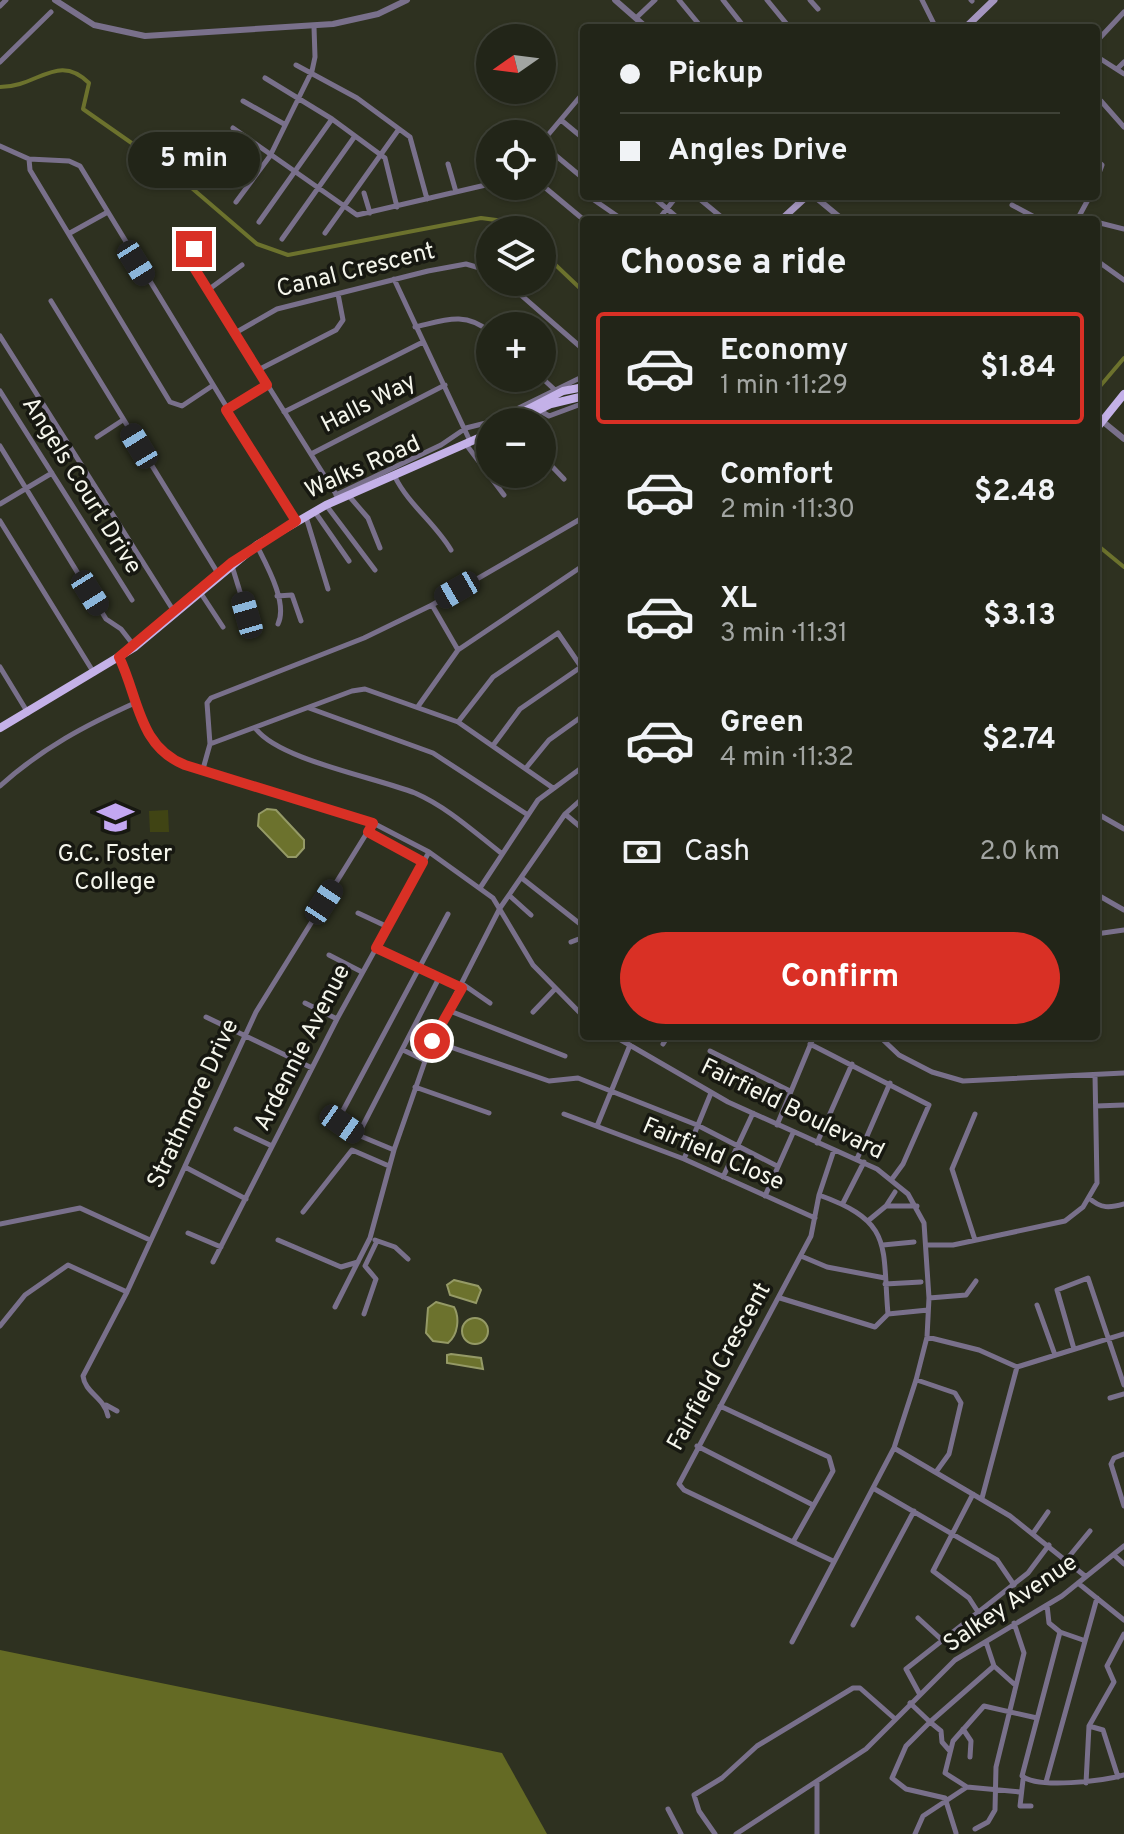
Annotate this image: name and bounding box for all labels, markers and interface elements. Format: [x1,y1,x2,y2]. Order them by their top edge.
north arrow [476,24,556,104]
map controls [476,24,556,488]
text: Pickup [668,56,763,93]
button: locate [476,120,556,200]
callout: 5 min [128,133,260,189]
text: Angles Drive [668,133,847,170]
text: 5 min [160,143,228,176]
button: layers [476,216,556,296]
route end [176,231,212,267]
car [113,236,159,290]
street label: Canal Crescent [274,237,438,305]
text: Choose a ride [620,241,846,287]
button: + [476,312,556,392]
icon: car [624,332,696,404]
text: Economy [720,333,848,370]
text: $1.84 [980,350,1056,387]
street label: Halls Way [317,367,421,441]
text: 1 min · 11:29 [720,370,848,403]
street label: Angels Court Drive [14,392,148,580]
button: − [476,408,556,488]
car [116,419,162,473]
street label: Walks Road [301,429,425,507]
icon: car [624,456,696,528]
text: Comfort [720,457,833,494]
text: $2.48 [974,474,1056,511]
text: 2 min · 11:30 [720,494,855,527]
car [67,566,113,620]
car [430,568,484,612]
icon: car [624,580,696,652]
text: XL [720,581,757,618]
car [229,589,265,641]
text: $3.13 [983,598,1056,635]
text: 3 min · 11:31 [720,618,848,651]
icon: car [624,704,696,776]
text: Green [720,705,804,742]
text: $2.74 [982,722,1056,759]
text: 4 min · 11:32 [720,742,854,775]
school or university icon: G.C. Foster College [96,799,134,837]
icon: cash [620,830,664,874]
text: Cash [684,834,750,871]
text: 2.0 km [979,836,1060,869]
place label: G.C. Foster College [58,840,172,898]
car [301,875,347,929]
button: Confirm [620,932,1060,1024]
street label: Ardennie Avenue [248,960,358,1136]
street label: Strathmore Drive [142,1014,246,1194]
route start [414,1023,450,1059]
street label: Fairfield Boulevard [695,1053,889,1167]
car [315,1100,369,1148]
street label: Fairfield Close [638,1112,788,1198]
street label: Fairfield Crescent [661,1278,779,1456]
street label: Salkey Avenue [938,1548,1084,1660]

